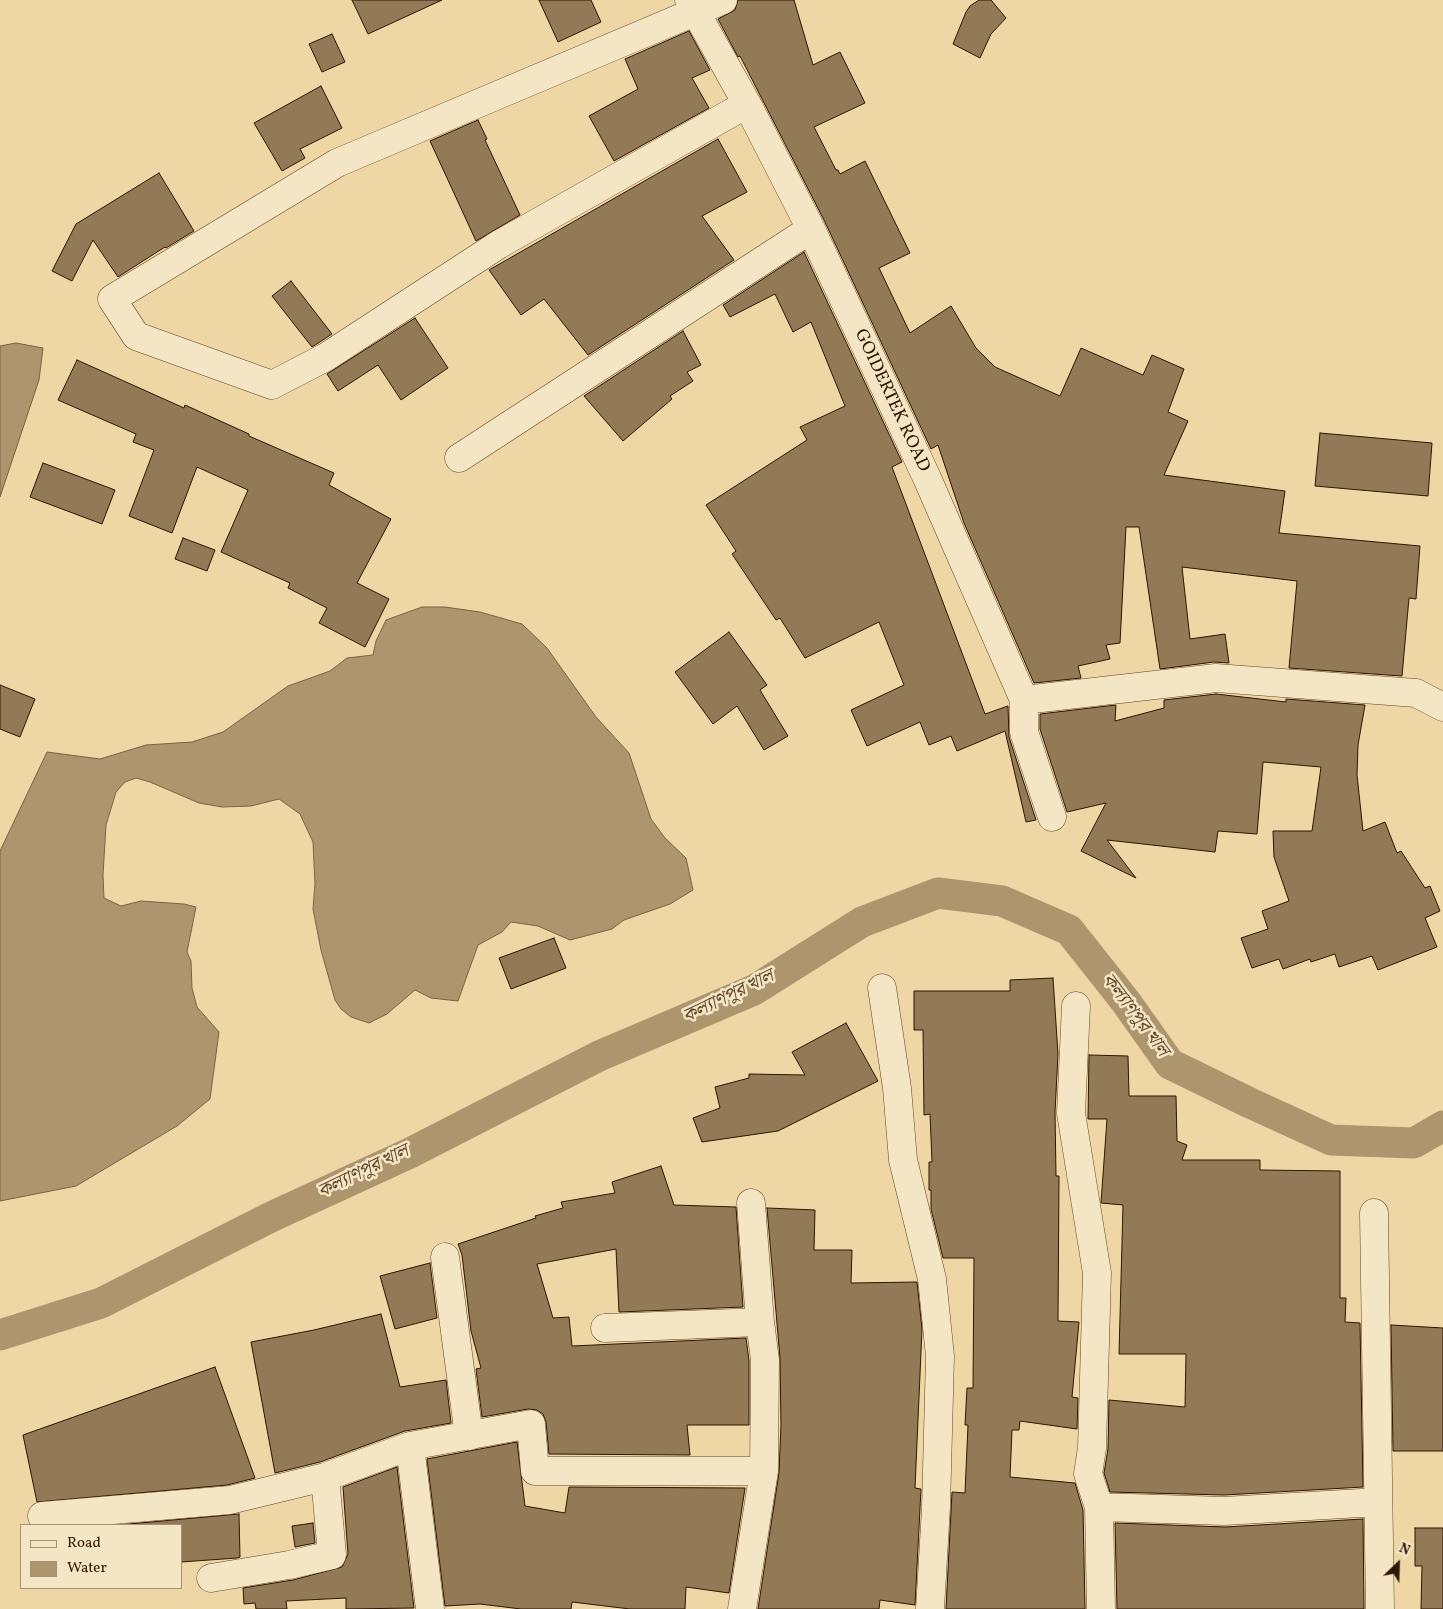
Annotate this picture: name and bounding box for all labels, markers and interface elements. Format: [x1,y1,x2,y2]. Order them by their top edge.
street label: GOIDERTEK ROAD [848,326,934,476]
water label: কল্যাণপুর খাল [680,966,778,1030]
water label: কল্যাণপুর খাল [1095,970,1173,1062]
water label: কল্যাণপুর খাল [315,1141,413,1205]
legend [20,1524,182,1589]
text: Road [67,1533,101,1554]
north arrow [1373,1539,1423,1589]
text: N [1396,1539,1413,1561]
text: Water [67,1558,107,1579]

